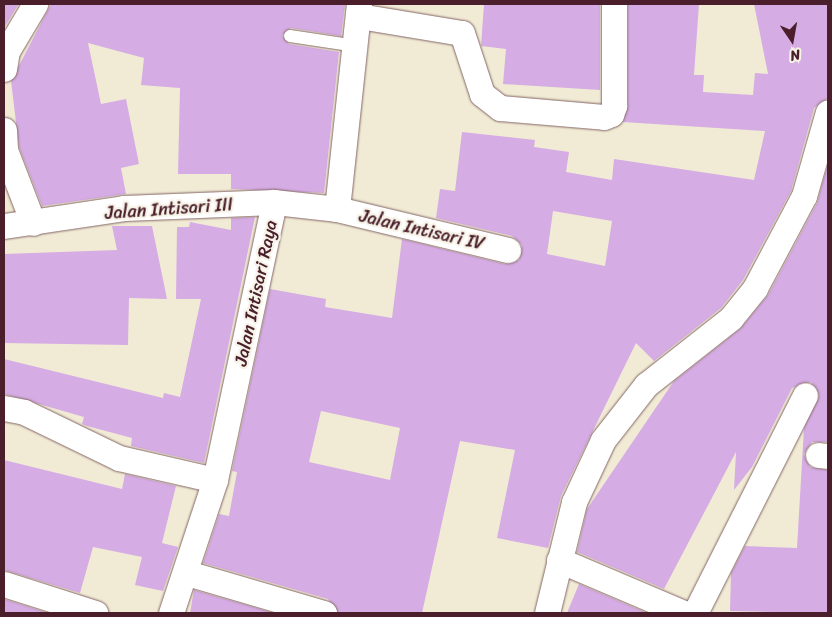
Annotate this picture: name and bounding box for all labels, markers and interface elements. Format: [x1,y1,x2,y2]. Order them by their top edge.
north arrow [767,15,817,65]
text: N [788,42,803,68]
street label: Jalan Intisari III [105,194,233,224]
street label: Jalan Intisari IV [358,205,486,255]
street label: Jalan Intisari Raya [230,219,282,367]

